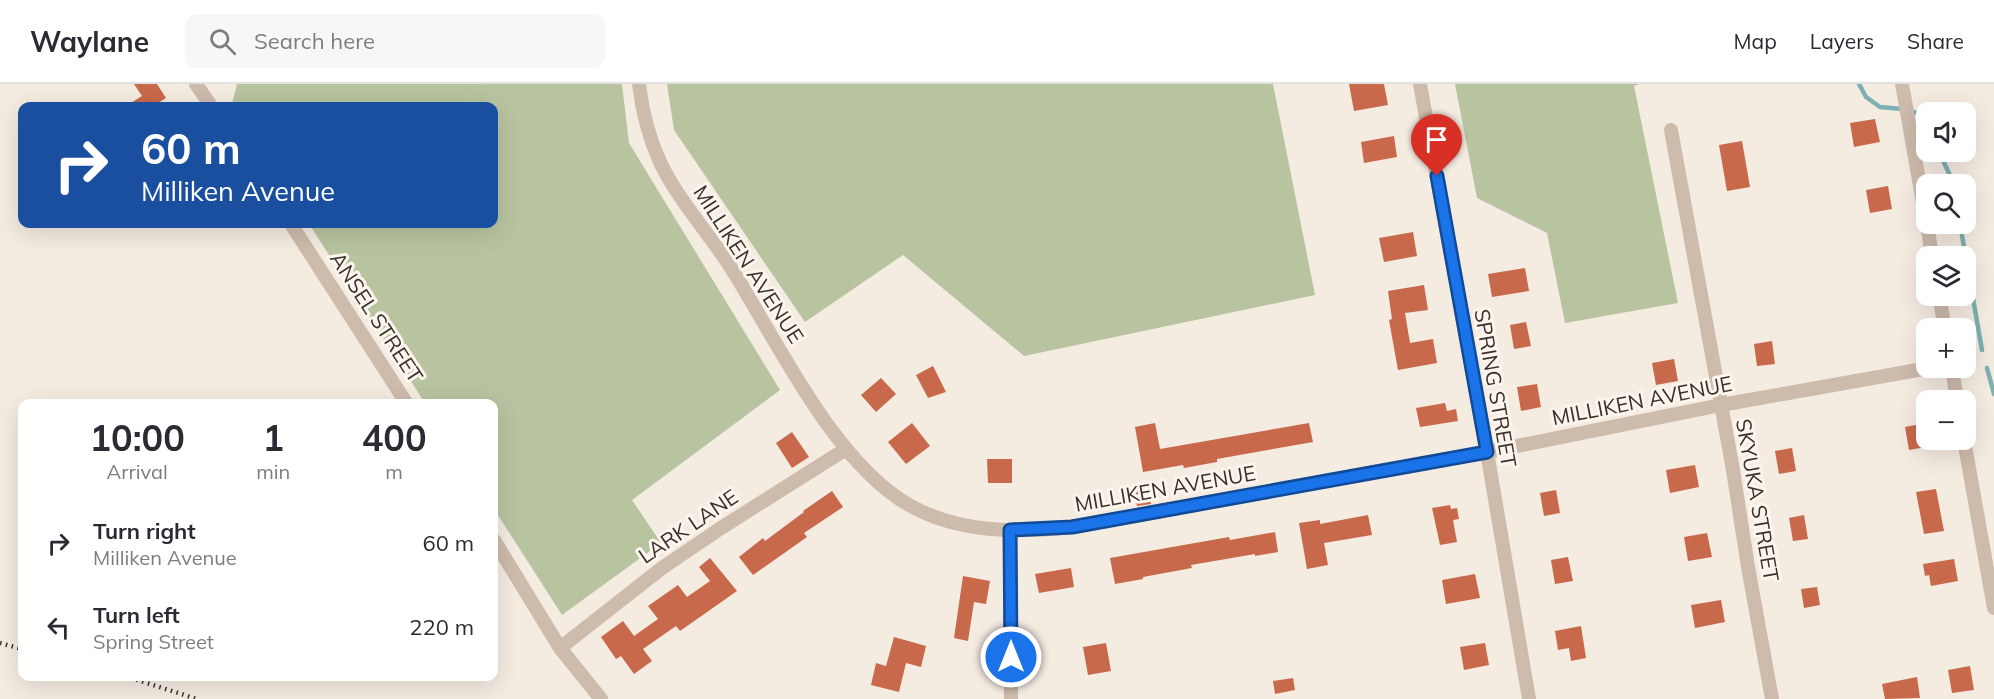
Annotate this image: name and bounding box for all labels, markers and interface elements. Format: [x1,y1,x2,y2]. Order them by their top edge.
search box [185,14,605,68]
text: Waylane [30,24,149,59]
icon: search [206,25,239,58]
text: Search here [254,27,375,55]
text: Map [1734,28,1777,54]
text: Layers [1810,28,1874,54]
text: Share [1907,28,1964,54]
map controls [1916,102,1976,450]
button: sound [1916,102,1976,162]
pin [1411,114,1462,176]
text: 60 m [141,122,241,175]
icon: arrive [1420,123,1453,156]
icon: right [42,126,120,204]
text: Milliken Avenue [141,174,335,208]
button: search [1916,174,1976,234]
street label: MILLIKEN AVENUE [688,180,810,348]
button: layers [1916,246,1976,306]
street label: ANSEL STREET [325,247,429,387]
street label: SPRING STREET [1469,307,1523,470]
button: + [1916,318,1976,378]
street label: MILLIKEN AVENUE [1550,370,1734,430]
button: − [1916,390,1976,450]
text: 10:00 [89,415,185,460]
text: 1 [262,415,284,460]
text: 400 [362,415,427,460]
street label: SKYUKA STREET [1731,417,1785,584]
text: Arrival [107,459,168,484]
text: min [256,459,290,484]
text: m [385,459,403,484]
street label: MILLIKEN AVENUE [1072,459,1258,517]
street label: LARK LANE [633,483,743,569]
text: Turn right [93,517,196,545]
icon: right [42,527,75,560]
text: 60 m [423,529,474,557]
text: Milliken Avenue [93,545,237,570]
text: Turn left [93,601,180,629]
icon: left [42,611,75,644]
text: 220 m [409,613,474,641]
position arrow [979,625,1043,689]
text: Spring Street [93,629,214,654]

